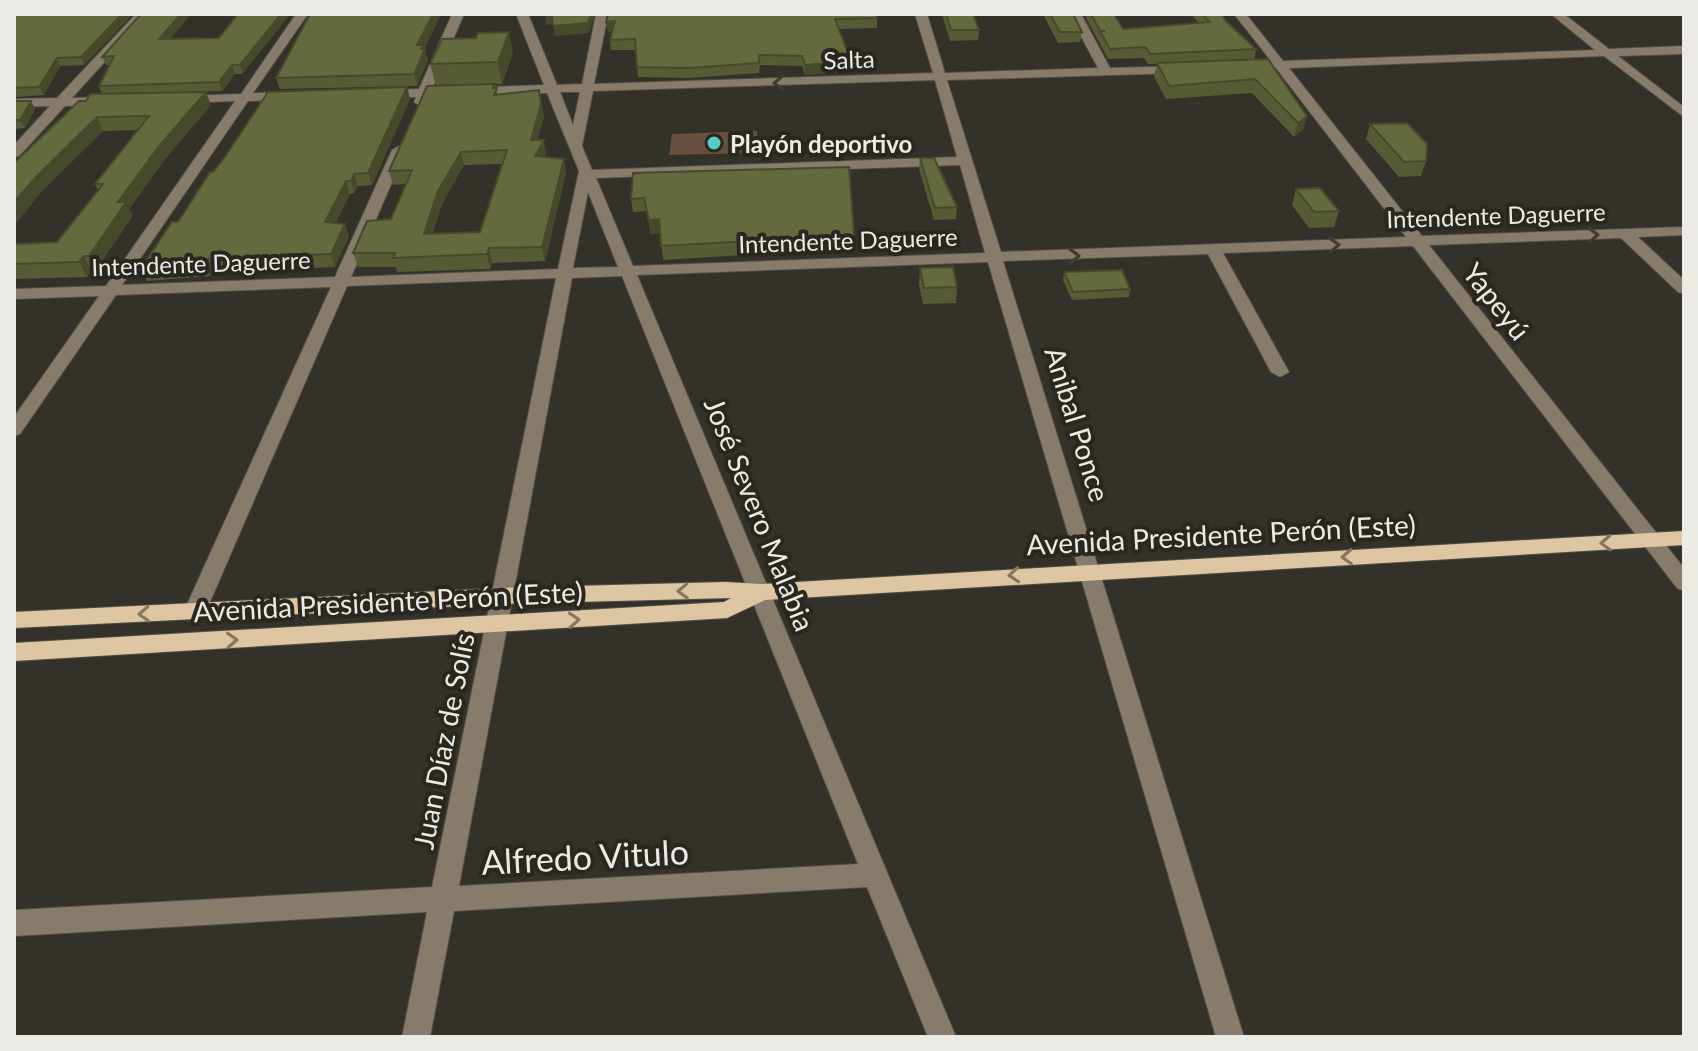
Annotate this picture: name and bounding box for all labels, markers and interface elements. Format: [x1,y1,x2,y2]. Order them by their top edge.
street label: Salta [823,44,875,74]
one-way arrow [772,75,785,92]
place label: Playón deportivo [730,129,912,158]
marker: Playón deportivo [705,134,723,152]
street label: Intendente Daguerre [1386,197,1606,233]
street label: Intendente Daguerre [738,222,958,258]
one-way arrow [1587,227,1600,244]
one-way arrow [1328,237,1341,254]
street label: Intendente Daguerre [91,245,311,281]
one-way arrow [1068,247,1081,264]
street label: Yapeyú [1456,256,1538,346]
street label: Anibal Ponce [1038,342,1118,506]
street label: José Severo Malabia [698,392,822,636]
street label: Avenida Presidente Perón (Este) [1026,507,1416,561]
one-way arrow [1599,534,1612,551]
one-way arrow [1340,548,1352,565]
one-way arrow [1007,567,1020,584]
street label: Avenida Presidente Perón (Este) [193,574,583,628]
one-way arrow [676,582,689,599]
one-way arrow [137,605,150,622]
one-way arrow [568,612,581,629]
street label: Juan Díaz de Solís [405,630,481,852]
one-way arrow [226,632,239,649]
street label: Alfredo Vitulo [480,830,690,882]

